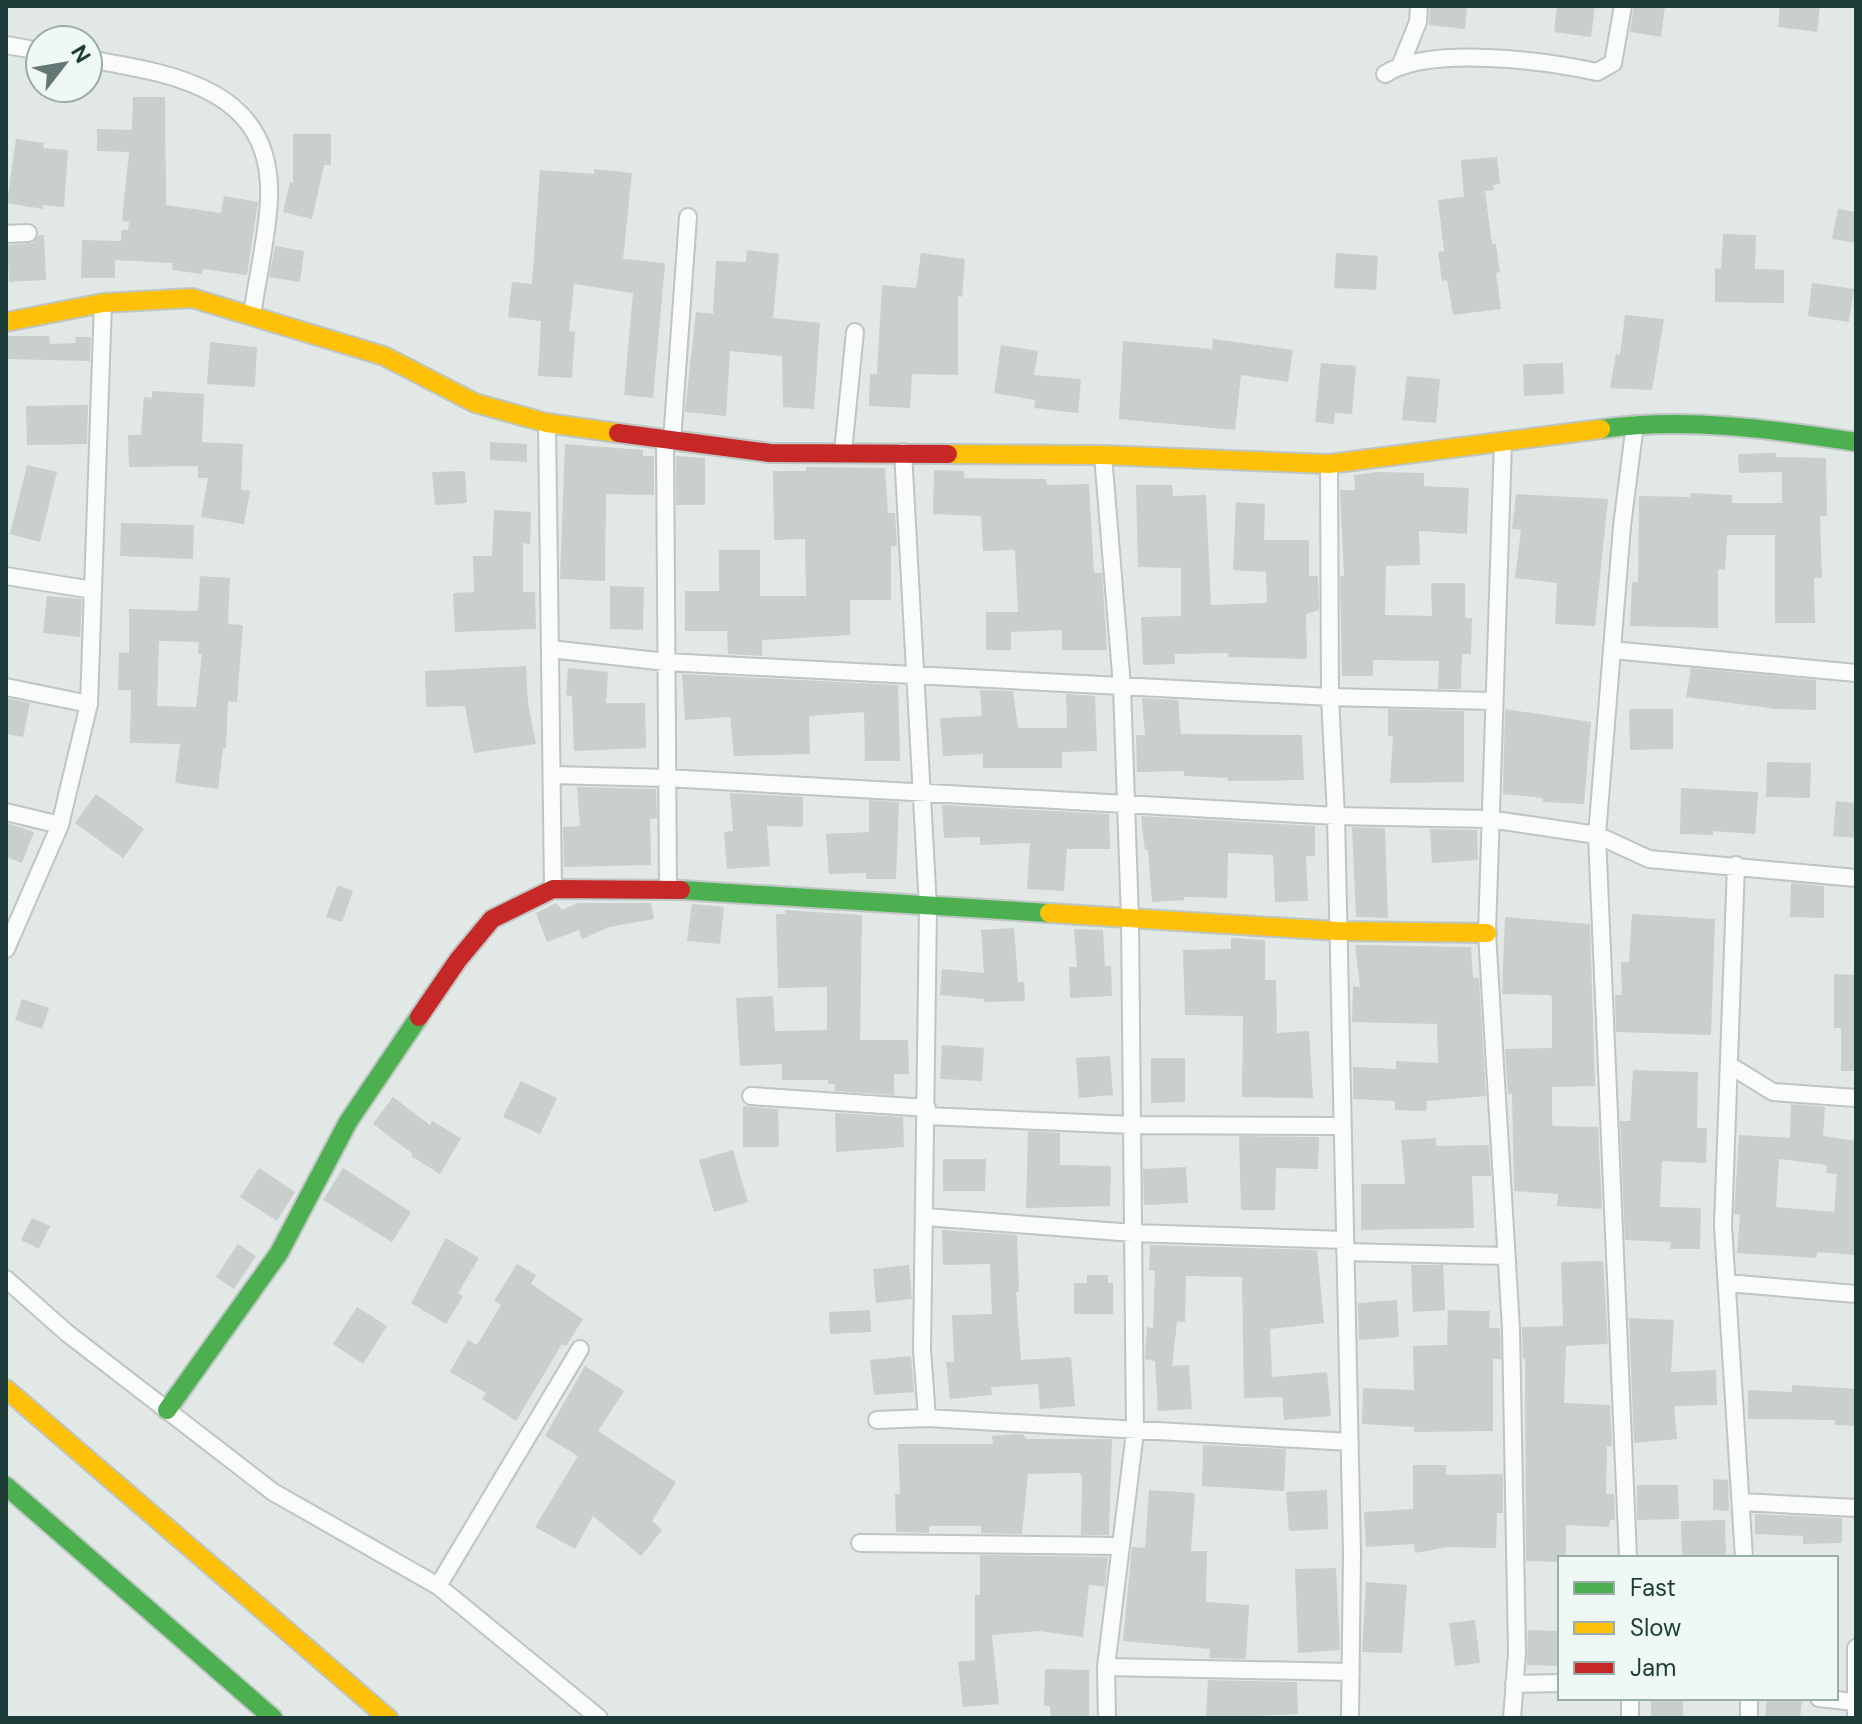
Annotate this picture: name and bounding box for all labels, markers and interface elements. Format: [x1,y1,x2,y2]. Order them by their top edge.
north arrow [24,24,104,104]
text: N [64,40,97,68]
legend [1558,1556,1838,1700]
text: Fast [1630,1572,1676,1603]
text: Slow [1630,1612,1681,1643]
text: Jam [1630,1652,1676,1683]

